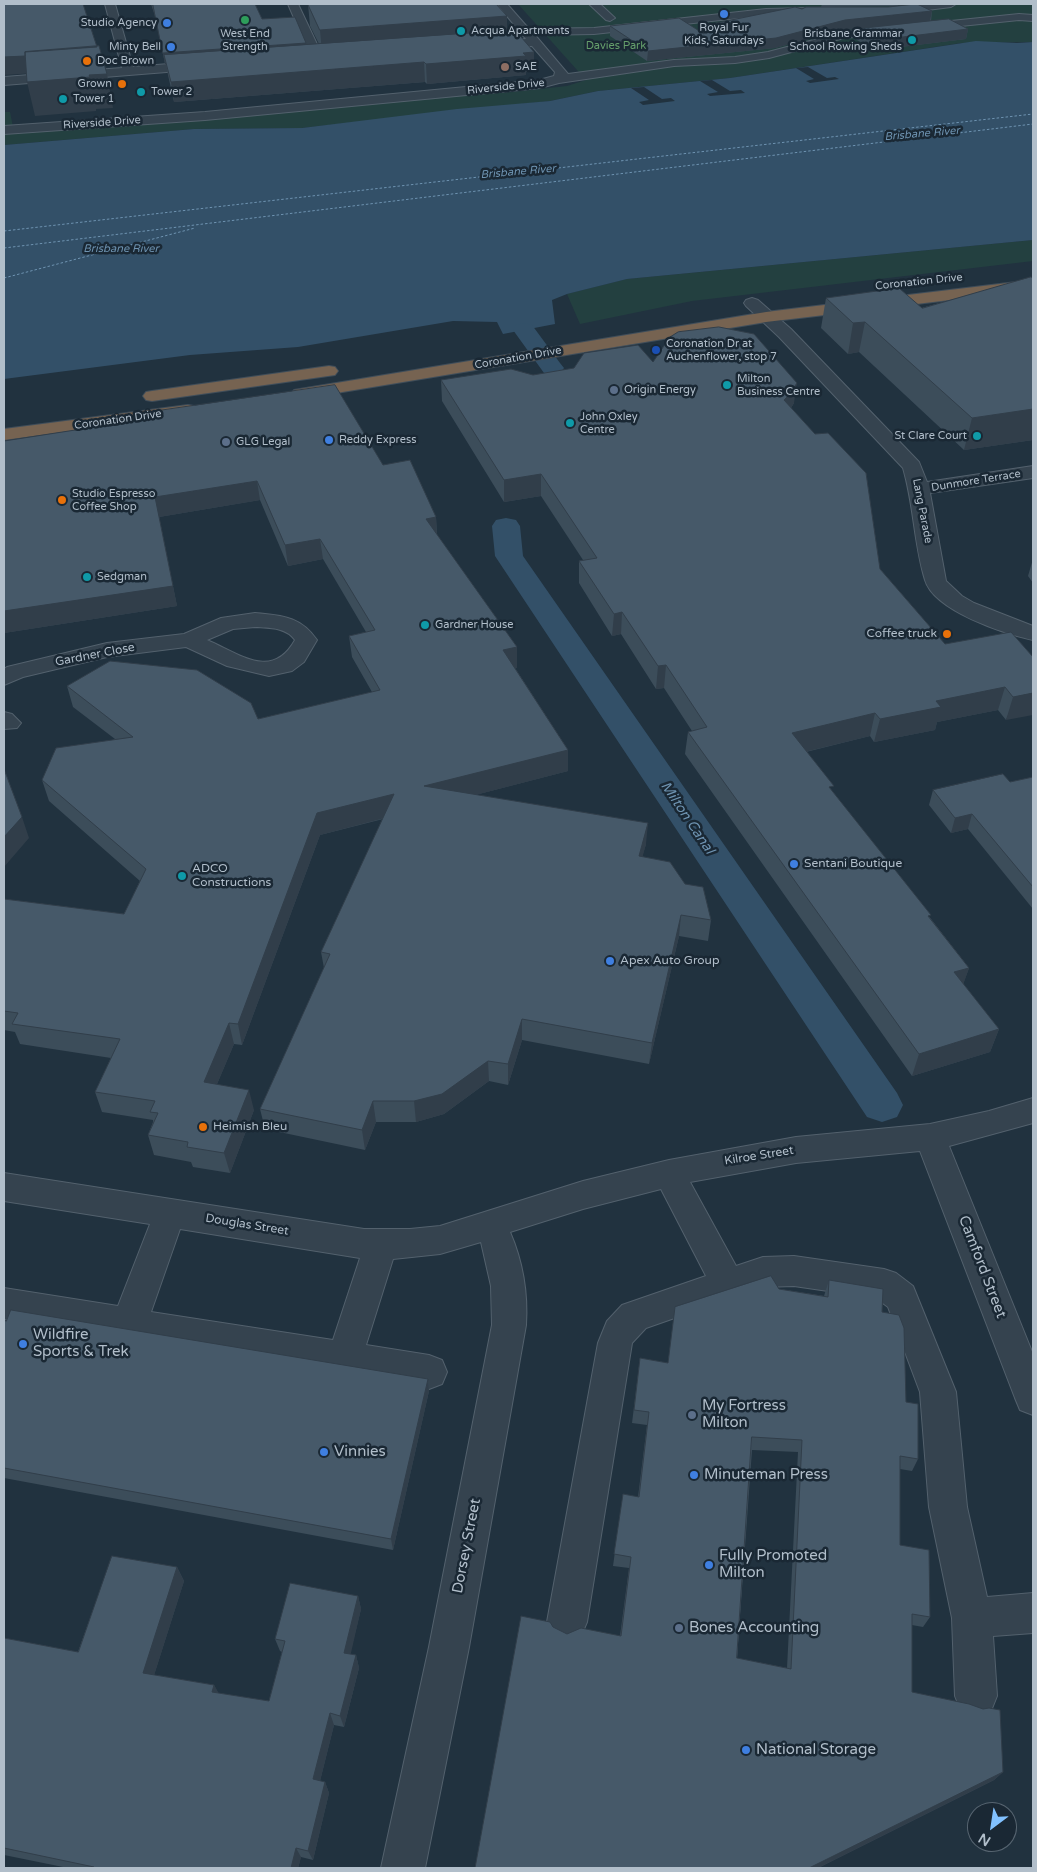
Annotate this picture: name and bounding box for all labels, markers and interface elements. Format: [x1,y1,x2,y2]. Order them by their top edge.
marker: Royal Fur Kids, Saturdays [718,8,730,20]
marker: West End Strength [239,14,251,26]
place label: Studio Agency [81,16,157,30]
marker: Studio Agency [161,17,173,29]
place label: Royal Fur Kids, Saturdays [684,21,764,47]
place label: Acqua Apartments [471,24,570,38]
marker: Acqua Apartments [455,25,467,37]
place label: West End Strength [220,27,270,53]
place label: Brisbane Grammar School Rowing Sheds [789,27,902,53]
marker: Brisbane Grammar School Rowing Sheds [906,34,918,46]
park label: Davies Park [586,39,646,53]
place label: Minty Bell [109,40,161,54]
marker: Minty Bell [165,41,177,53]
place label: Doc Brown [97,54,154,68]
marker: Doc Brown [81,55,93,67]
place label: SAE [515,60,537,74]
marker: SAE [499,61,511,73]
street label: Riverside Drive [467,76,545,98]
place label: Grown [78,77,112,91]
marker: Grown [116,78,128,90]
place label: Tower 2 [151,85,192,99]
marker: Tower 2 [135,86,147,98]
place label: Tower 1 [73,92,114,106]
marker: Tower 1 [57,93,69,105]
street label: Riverside Drive [63,114,141,132]
water label: Brisbane River [884,124,960,144]
water label: Brisbane River [480,162,556,182]
water label: Brisbane River [83,242,159,256]
street label: Coronation Drive [875,271,963,293]
place label: Coronation Dr at Auchenflower, stop 7 [666,337,777,363]
street label: Coronation Drive [474,344,562,372]
marker: Coronation Dr at Auchenflower, stop 7 [650,344,662,356]
place label: Milton Business Centre [737,372,820,398]
marker: Milton Business Centre [721,379,733,391]
place label: Origin Energy [624,383,696,397]
marker: Origin Energy [608,384,620,396]
street label: Coronation Drive [74,407,162,433]
place label: John Oxley Centre [580,410,638,436]
marker: John Oxley Centre [564,417,576,429]
place label: St Clare Court [894,429,967,443]
marker: St Clare Court [971,430,983,442]
place label: Reddy Express [339,433,416,447]
marker: Reddy Express [323,434,335,446]
place label: GLG Legal [236,435,290,449]
marker: GLG Legal [220,436,232,448]
street label: Dunmore Terrace [930,467,1022,495]
street label: Lang Parade [909,477,935,545]
place label: Studio Espresso Coffee Shop [72,487,155,513]
marker: Studio Espresso Coffee Shop [56,494,68,506]
place label: Sedgman [97,570,147,584]
marker: Sedgman [81,571,93,583]
place label: Gardner House [435,618,514,632]
marker: Gardner House [419,619,431,631]
place label: Coffee truck [867,627,937,641]
marker: Coffee truck [941,628,953,640]
street label: Gardner Close [54,640,136,670]
water label: Milton Canal [657,779,717,857]
place label: Sentani Boutique [804,857,902,871]
marker: Sentani Boutique [788,858,800,870]
place label: ADCO Constructions [192,862,271,890]
marker: ADCO Constructions [176,870,188,882]
place label: Apex Auto Group [620,954,719,968]
marker: Apex Auto Group [604,955,616,967]
place label: Heimish Bleu [213,1120,287,1134]
marker: Heimish Bleu [197,1121,209,1133]
street label: Kilroe Street [723,1143,795,1169]
street label: Douglas Street [204,1211,290,1239]
street label: Camford Street [954,1213,1010,1321]
place label: Wildfire Sports & Trek [33,1326,129,1361]
marker: Wildfire Sports & Trek [17,1338,29,1350]
place label: My Fortress Milton [702,1397,786,1432]
marker: My Fortress Milton [686,1409,698,1421]
place label: Vinnies [334,1443,386,1461]
marker: Vinnies [318,1446,330,1458]
place label: Minuteman Press [704,1466,828,1484]
marker: Minuteman Press [688,1469,700,1481]
street label: Dorsey Street [449,1497,485,1595]
place label: Fully Promoted Milton [719,1547,827,1582]
marker: Fully Promoted Milton [703,1559,715,1571]
place label: Bones Accounting [689,1619,819,1637]
marker: Bones Accounting [673,1622,685,1634]
place label: National Storage [756,1741,876,1759]
marker: National Storage [740,1744,752,1756]
north arrow [967,1802,1017,1852]
text: N [975,1829,994,1850]

